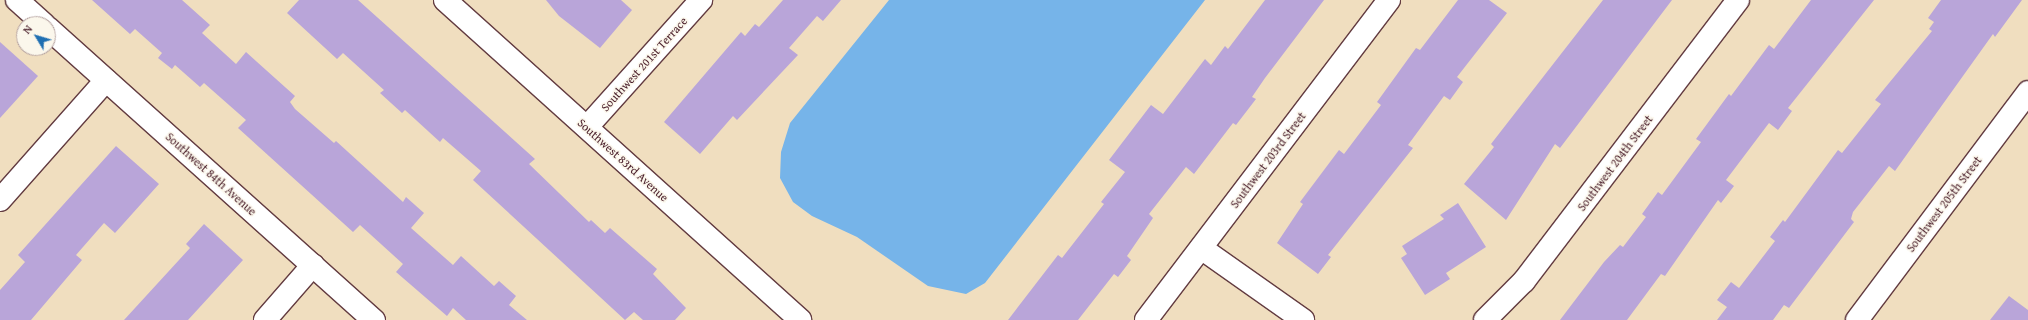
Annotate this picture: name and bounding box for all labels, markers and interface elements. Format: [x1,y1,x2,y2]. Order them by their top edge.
street label: Southwest 201st Terrace [598,14,690,114]
north arrow [16,16,56,56]
text: N [19,21,36,37]
street label: Southwest 203rd Street [1227,109,1309,211]
street label: Southwest 204th Street [1574,112,1656,214]
street label: Southwest 83rd Avenue [575,115,671,205]
street label: Southwest 84th Avenue [163,129,259,219]
street label: Southwest 205th Street [1903,153,1985,255]

